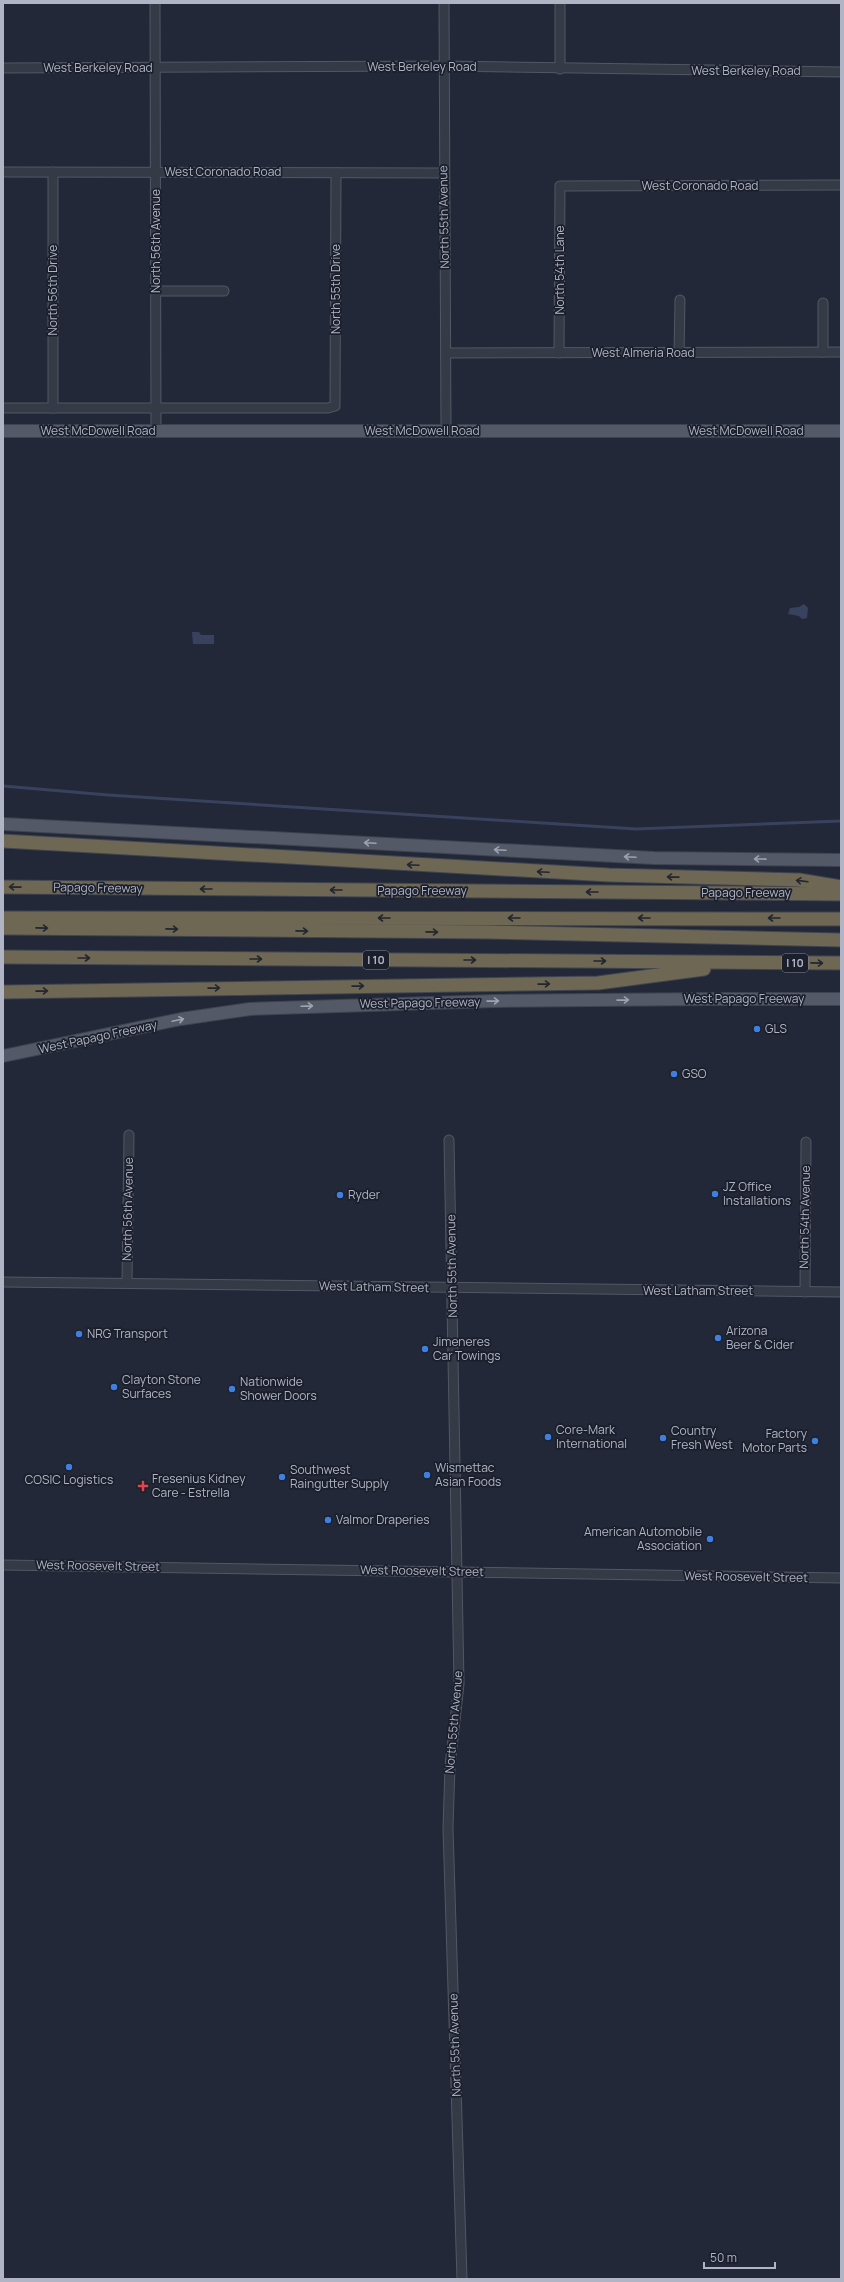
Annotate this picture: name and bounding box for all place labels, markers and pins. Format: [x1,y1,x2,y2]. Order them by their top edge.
place label: GLS [765,1020,787,1037]
marker: GLS [752,1024,762,1034]
place label: GSO [682,1065,707,1082]
marker: GSO [669,1069,679,1079]
place label: JZ Office Installations [723,1178,791,1209]
place label: Ryder [348,1186,381,1203]
marker: JZ Office Installations [710,1189,720,1199]
marker: Ryder [335,1190,345,1200]
place label: Arizona Beer & Cider [726,1322,795,1353]
place label: NRG Transport [87,1325,168,1342]
marker: NRG Transport [74,1329,84,1339]
place label: Jimeneres Car Towings [433,1333,501,1364]
marker: Arizona Beer & Cider [713,1333,723,1343]
marker: Jimeneres Car Towings [420,1344,430,1354]
place label: Clayton Stone Surfaces [122,1371,201,1402]
place label: Nationwide Shower Doors [240,1373,317,1404]
marker: Clayton Stone Surfaces [109,1382,119,1392]
marker: Nationwide Shower Doors [227,1384,237,1394]
place label: Core-Mark International [556,1421,627,1452]
place label: Country Fresh West [671,1422,733,1453]
place label: Factory Motor Parts [742,1425,808,1456]
marker: Core-Mark International [543,1432,553,1442]
marker: Country Fresh West [658,1433,668,1443]
marker: Factory Motor Parts [810,1436,820,1446]
place label: Wismettac Asian Foods [435,1459,501,1490]
place label: Southwest Raingutter Supply [290,1461,390,1492]
marker: COSIC Logistics [64,1462,74,1472]
place label: Fresenius Kidney Care - Estrella [152,1470,246,1501]
marker: Wismettac Asian Foods [422,1470,432,1480]
place label: COSIC Logistics [25,1471,113,1488]
marker: Southwest Raingutter Supply [277,1472,287,1482]
marker: Fresenius Kidney Care - Estrella [137,1480,149,1492]
place label: Valmor Draperies [336,1511,430,1528]
marker: Valmor Draperies [323,1515,333,1525]
place label: American Automobile Association [584,1523,702,1554]
marker: American Automobile Association [705,1534,715,1544]

